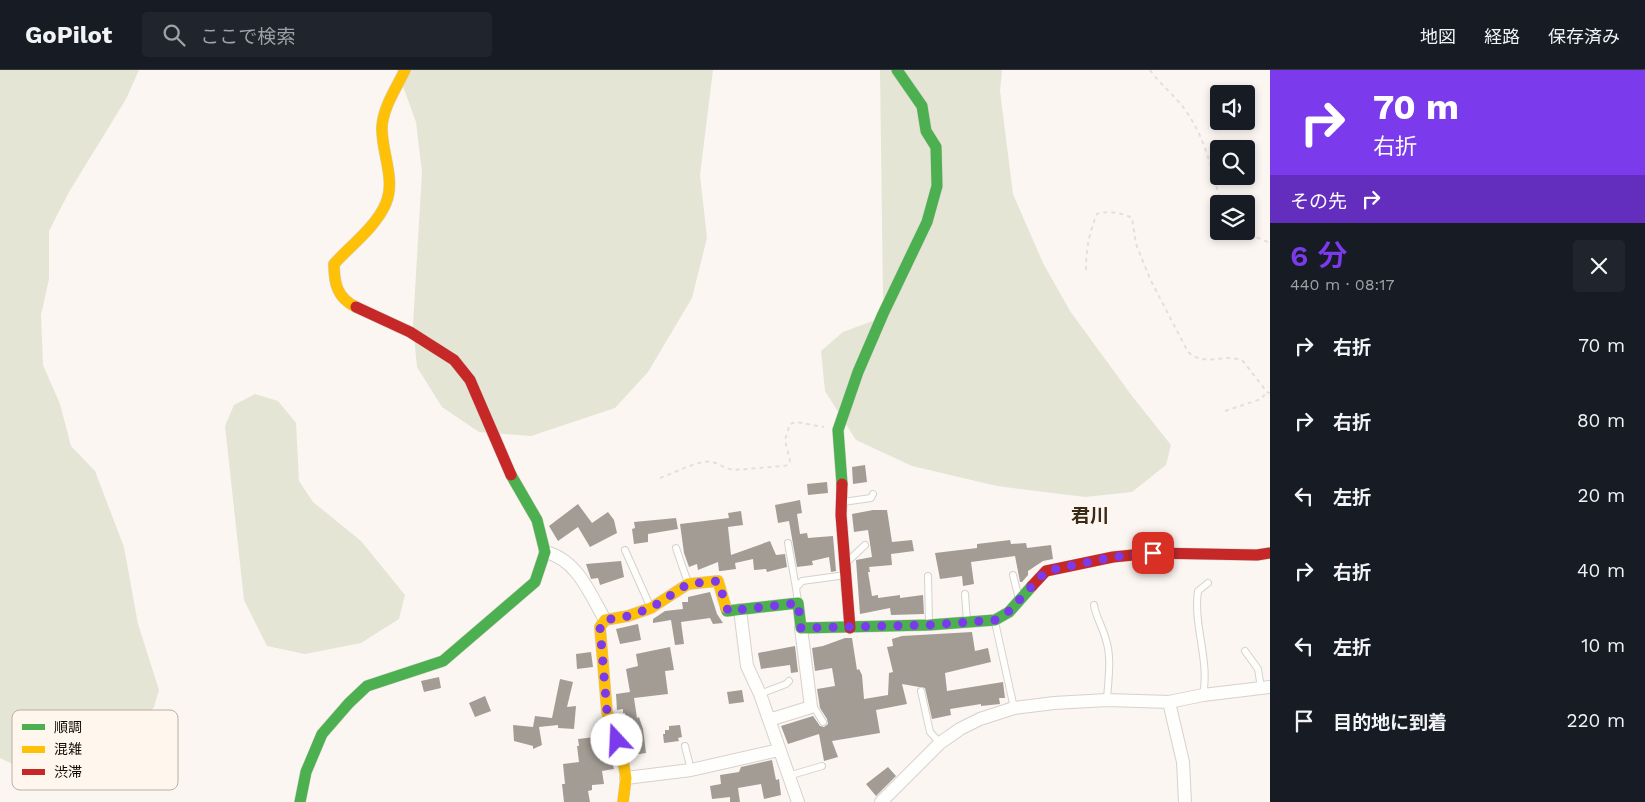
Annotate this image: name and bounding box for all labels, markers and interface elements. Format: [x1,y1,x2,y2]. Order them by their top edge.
search box [142,12,492,57]
text: GoPilot [25,21,112,49]
icon: search [160,21,188,49]
text: ここで検索 [200,25,295,48]
text: 地図 [1420,26,1456,47]
text: 経路 [1484,26,1520,47]
text: 保存済み [1548,26,1620,47]
map controls [1210,85,1255,240]
button: sound [1210,85,1255,130]
text: 70 m [1373,86,1459,128]
icon: right [1290,90,1355,155]
text: 右折 [1373,134,1417,159]
button: search [1210,140,1255,185]
icon: right [1357,185,1385,213]
text: その先 [1290,190,1347,213]
button: layers [1210,195,1255,240]
text: 6 分 [1290,238,1348,273]
button: close [1573,240,1625,292]
text: 440 m · 08:17 [1290,275,1395,294]
icon: right [1290,332,1318,360]
text: 70 m [1578,334,1625,357]
text: 右折 [1333,336,1371,359]
icon: right [1290,407,1318,435]
text: 80 m [1577,409,1625,432]
text: 右折 [1333,411,1371,434]
icon: left [1290,482,1318,510]
text: 20 m [1578,484,1625,507]
text: 左折 [1333,486,1371,509]
district label: 君川 [1071,504,1109,527]
pin [1132,532,1174,574]
icon: arrive [1139,539,1167,567]
icon: right [1290,557,1318,585]
text: 40 m [1577,559,1625,582]
text: 右折 [1333,561,1371,584]
icon: left [1290,632,1318,660]
text: 10 m [1581,634,1625,657]
text: 左折 [1333,636,1371,659]
icon: arrive [1290,707,1318,735]
text: 220 m [1566,709,1625,732]
legend [12,710,178,790]
text: 目的地に到着 [1333,711,1447,734]
position arrow [590,713,642,765]
text: 順調 [54,719,82,735]
text: 混雑 [54,741,82,757]
text: 渋滞 [54,764,82,780]

